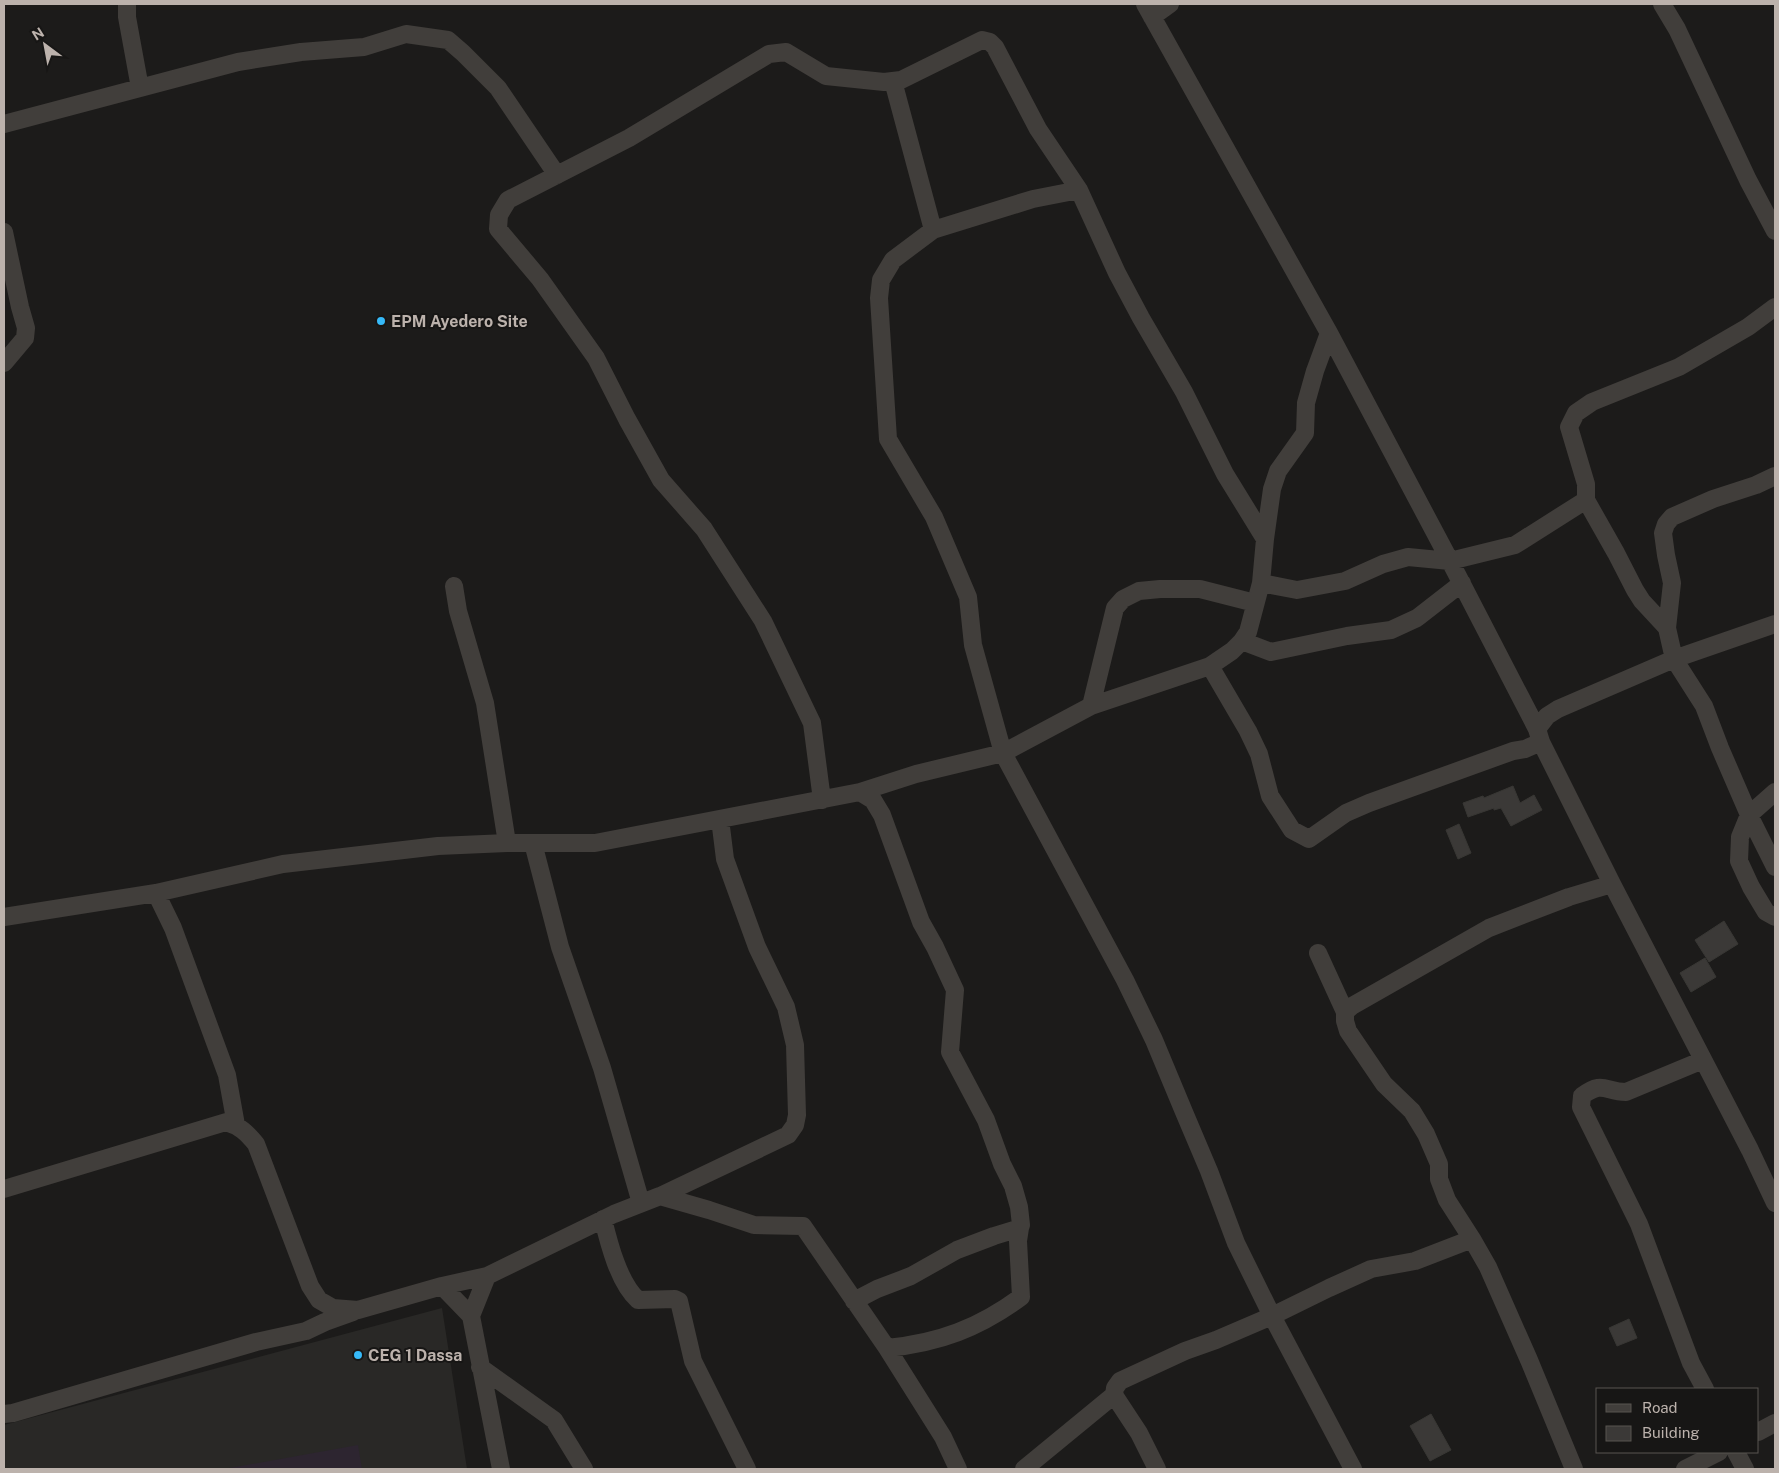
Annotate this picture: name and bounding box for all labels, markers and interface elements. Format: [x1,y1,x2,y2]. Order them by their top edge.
north arrow [20,20,70,70]
text: N [29,24,47,44]
place label: EPM Ayedero Site [391,312,528,331]
marker: EPM Ayedero Site [375,315,387,327]
place label: CEG 1 Dassa [368,1346,462,1365]
marker: CEG 1 Dassa [352,1349,364,1361]
legend [1596,1388,1759,1453]
text: Road [1642,1399,1678,1416]
text: Building [1642,1424,1700,1441]

